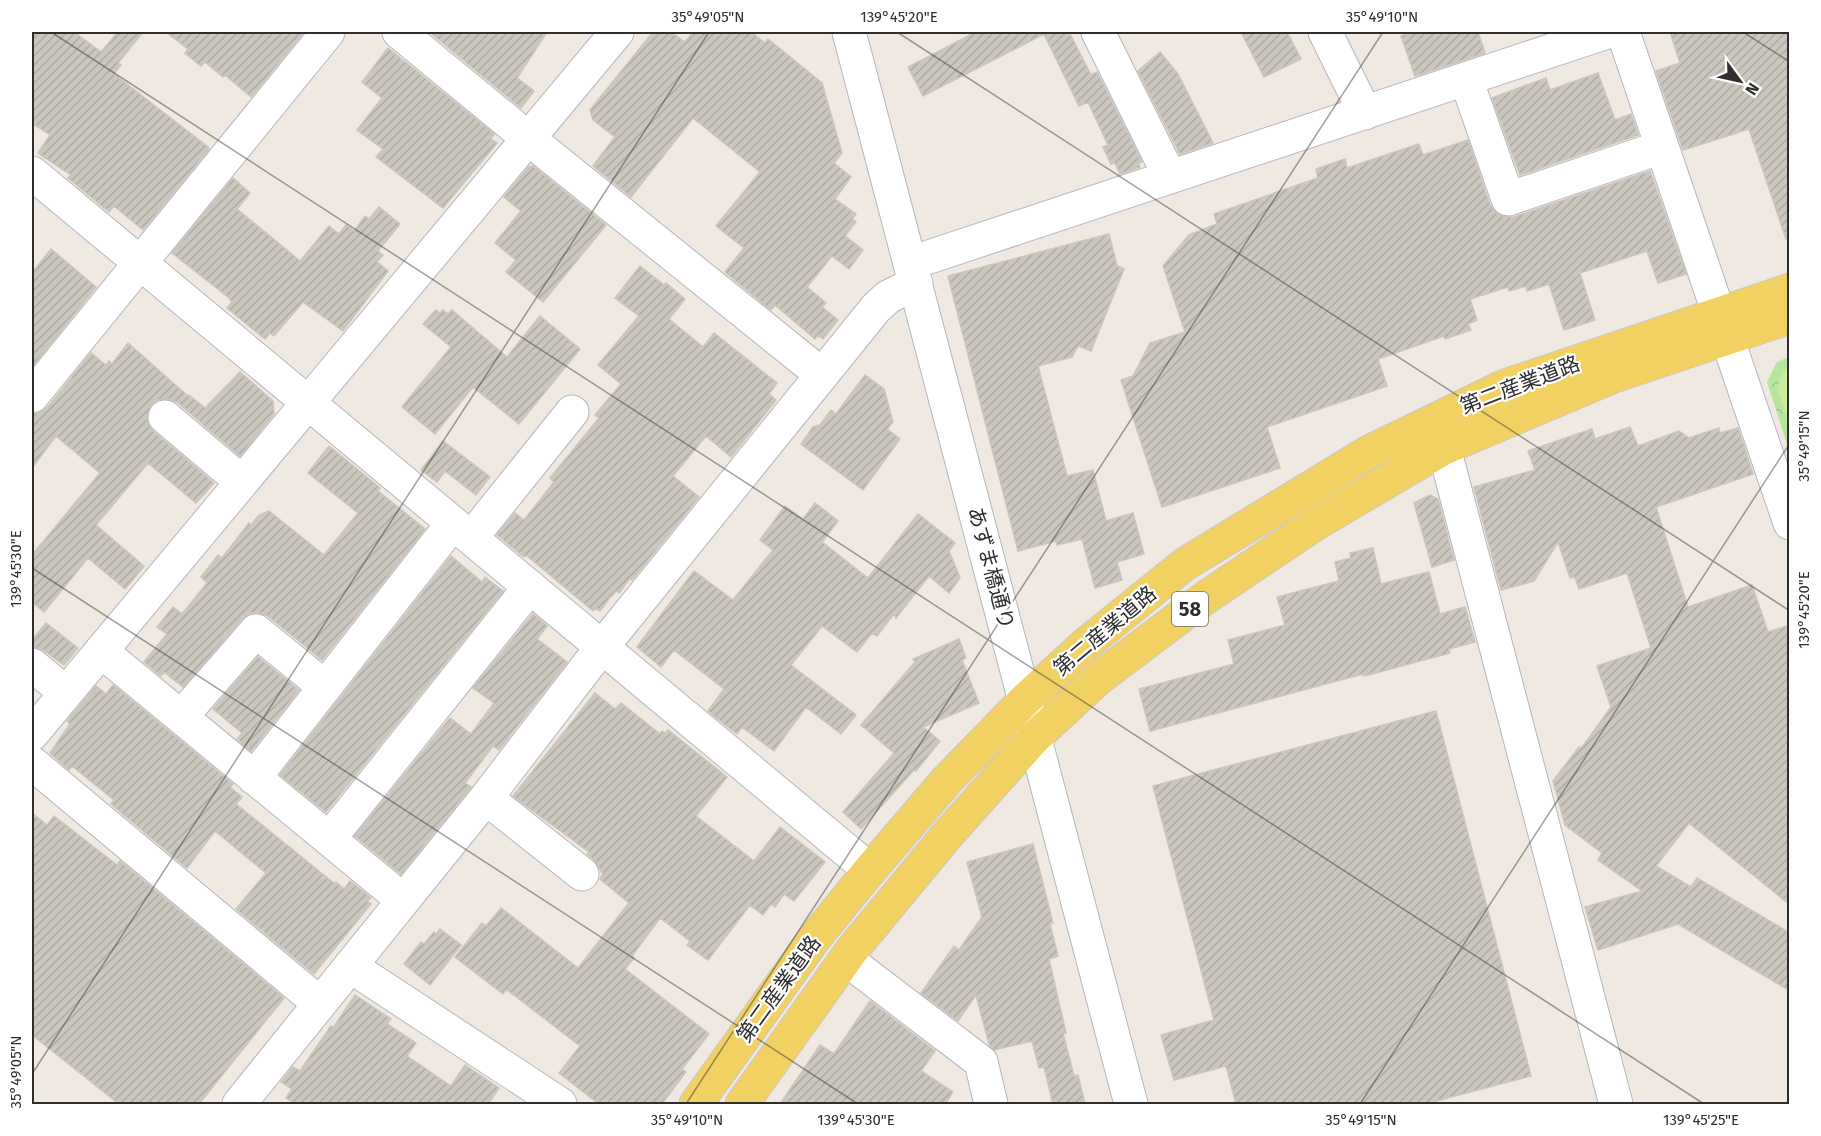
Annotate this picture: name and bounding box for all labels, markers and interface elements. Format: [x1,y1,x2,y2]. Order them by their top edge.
text: 35°49'05"N [671,8,745,26]
text: 139°45'20"E [860,8,938,26]
text: 35°49'10"N [1346,8,1418,26]
north arrow [1710,51,1770,111]
text: N [1741,79,1763,99]
street label: 第二産業道路 [1457,350,1583,420]
text: 35°49'15"N [1795,410,1813,482]
street label: あずま橋通り [962,504,1020,632]
text: 139°45'30"E [7,530,25,608]
text: 139°45'20"E [1795,571,1813,649]
street label: 第二産業道路 [1048,581,1162,681]
road number: 58 [1172,592,1208,626]
street label: 第二産業道路 [731,930,827,1048]
text: 35°49'05"N [7,1035,25,1109]
text: 35°49'10"N [651,1111,723,1129]
text: 139°45'30"E [817,1111,895,1129]
text: 35°49'15"N [1325,1111,1397,1129]
text: 139°45'25"E [1663,1111,1739,1129]

